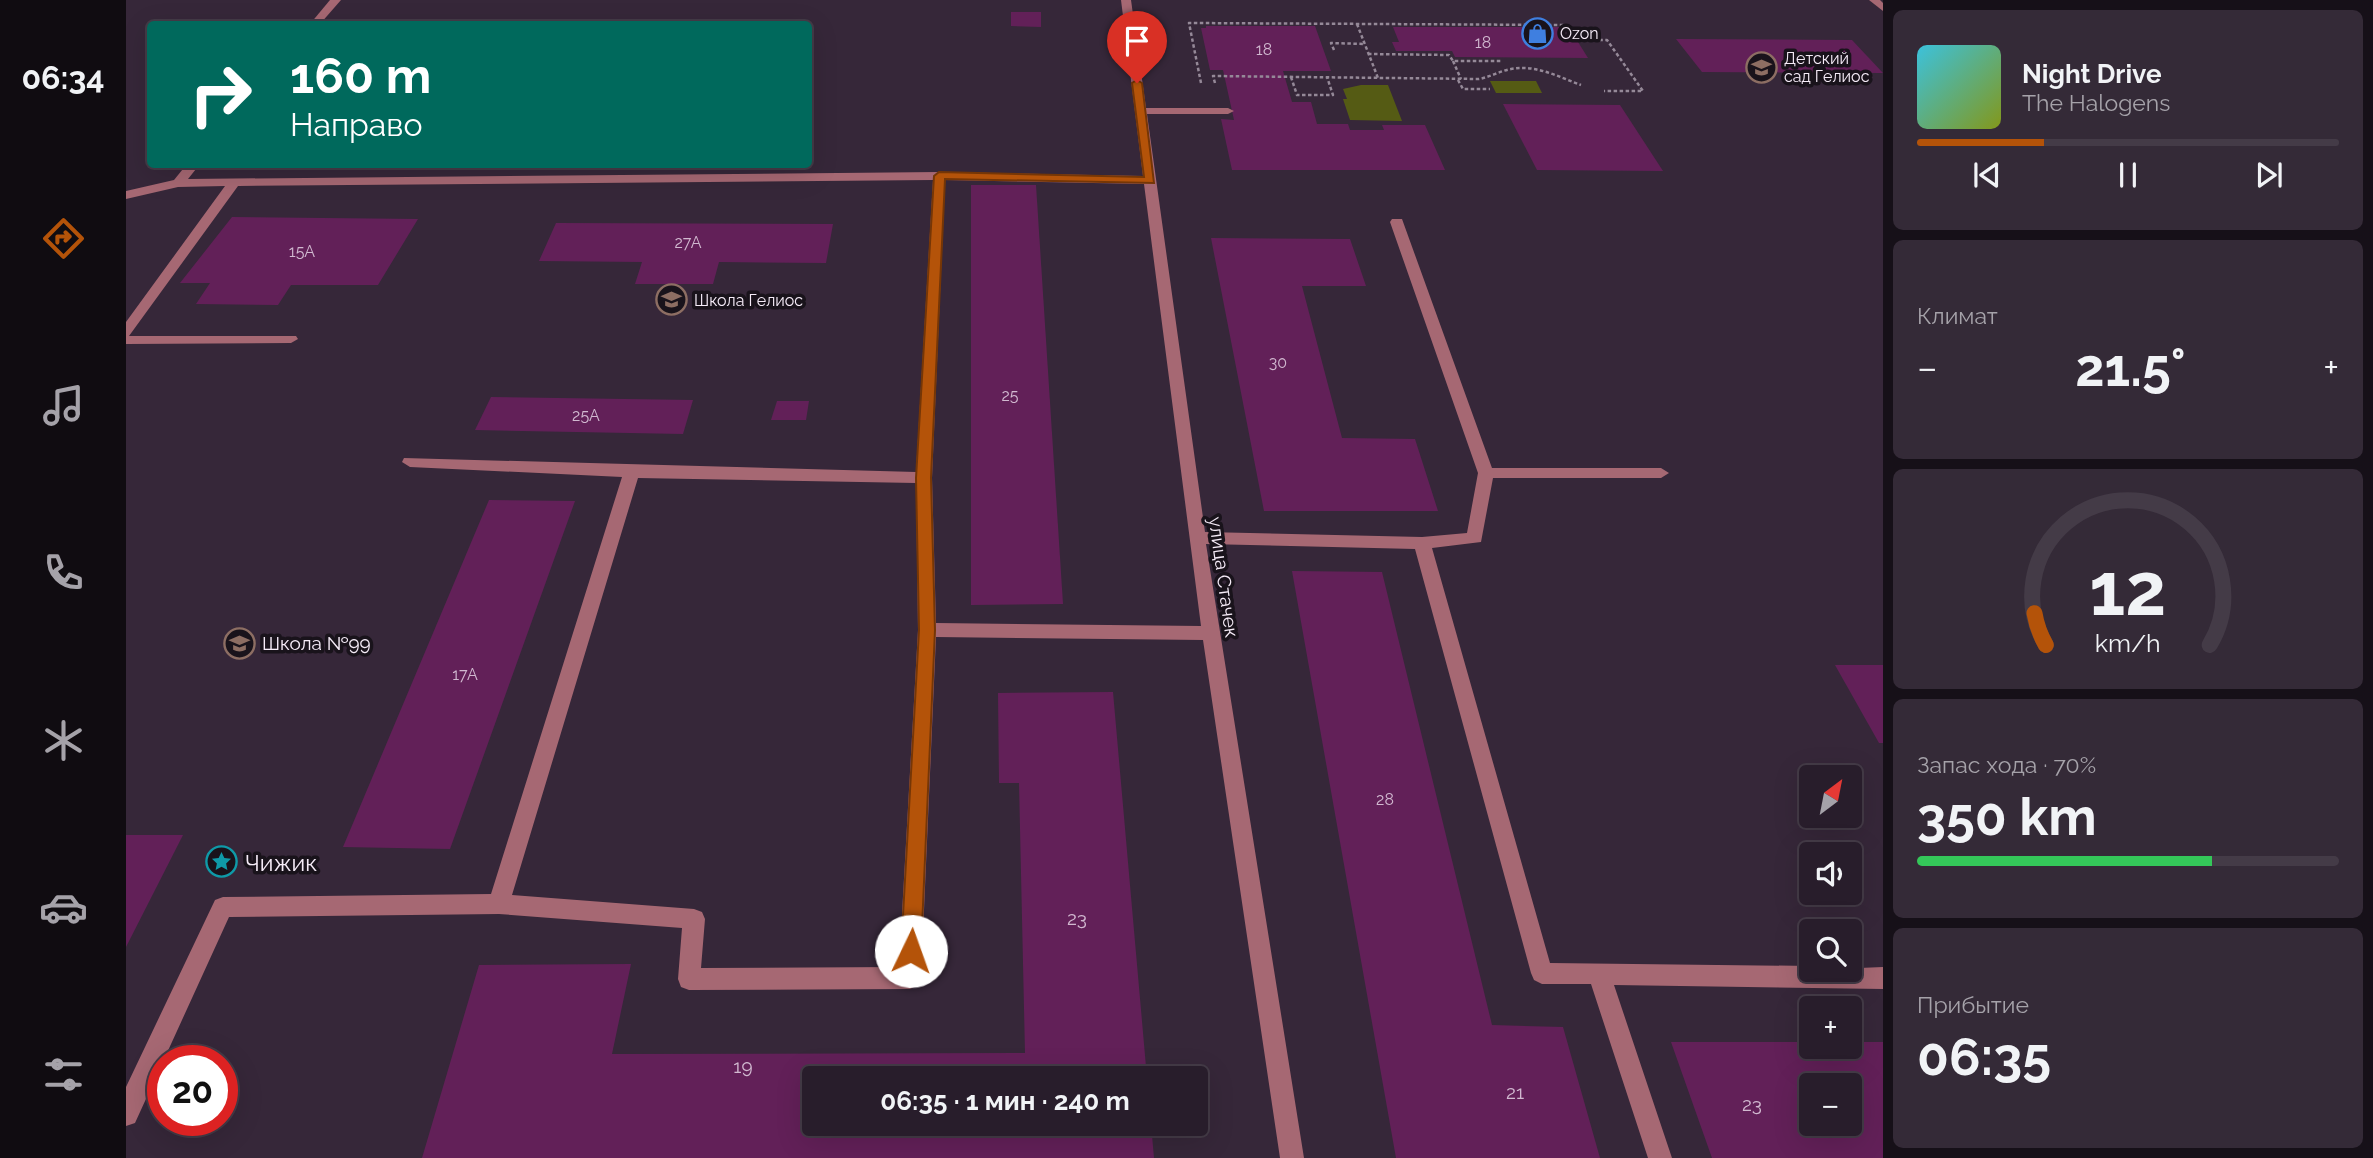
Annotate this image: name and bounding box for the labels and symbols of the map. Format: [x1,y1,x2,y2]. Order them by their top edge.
pin [1107,11,1167,83]
shop icon: Ozon [1520,16,1554,50]
place label: Ozon [1560,24,1599,43]
house number: 18 [1475,33,1491,52]
house number: 18 [1256,40,1272,59]
place label: Детский сад Гелиос [1784,49,1870,86]
school or university icon: Детский сад Гелиос [1744,50,1778,84]
house number: 27А [675,233,702,252]
house number: 15А [289,242,315,261]
school or university icon: Школа Гелиос [654,283,688,317]
place label: Школа Гелиос [694,291,803,310]
house number: 30 [1269,353,1287,372]
house number: 25 [1001,386,1019,405]
house number: 25А [572,406,600,425]
street label: улица Стачек [1205,515,1243,639]
school or university icon: Школа №99 [222,626,256,660]
place label: Школа №99 [262,632,371,654]
house number: 17А [452,665,478,684]
north arrow [1799,765,1862,828]
house number: 28 [1376,790,1394,809]
place icon: Чижик [205,845,239,879]
place label: Чижик [245,849,317,876]
house number: 23 [1067,907,1087,929]
position arrow [874,914,948,988]
speed limit sign: 20 [147,1045,238,1136]
house number: 19 [733,1055,753,1077]
house number: 21 [1506,1081,1524,1103]
house number: 23 [1742,1093,1762,1115]

